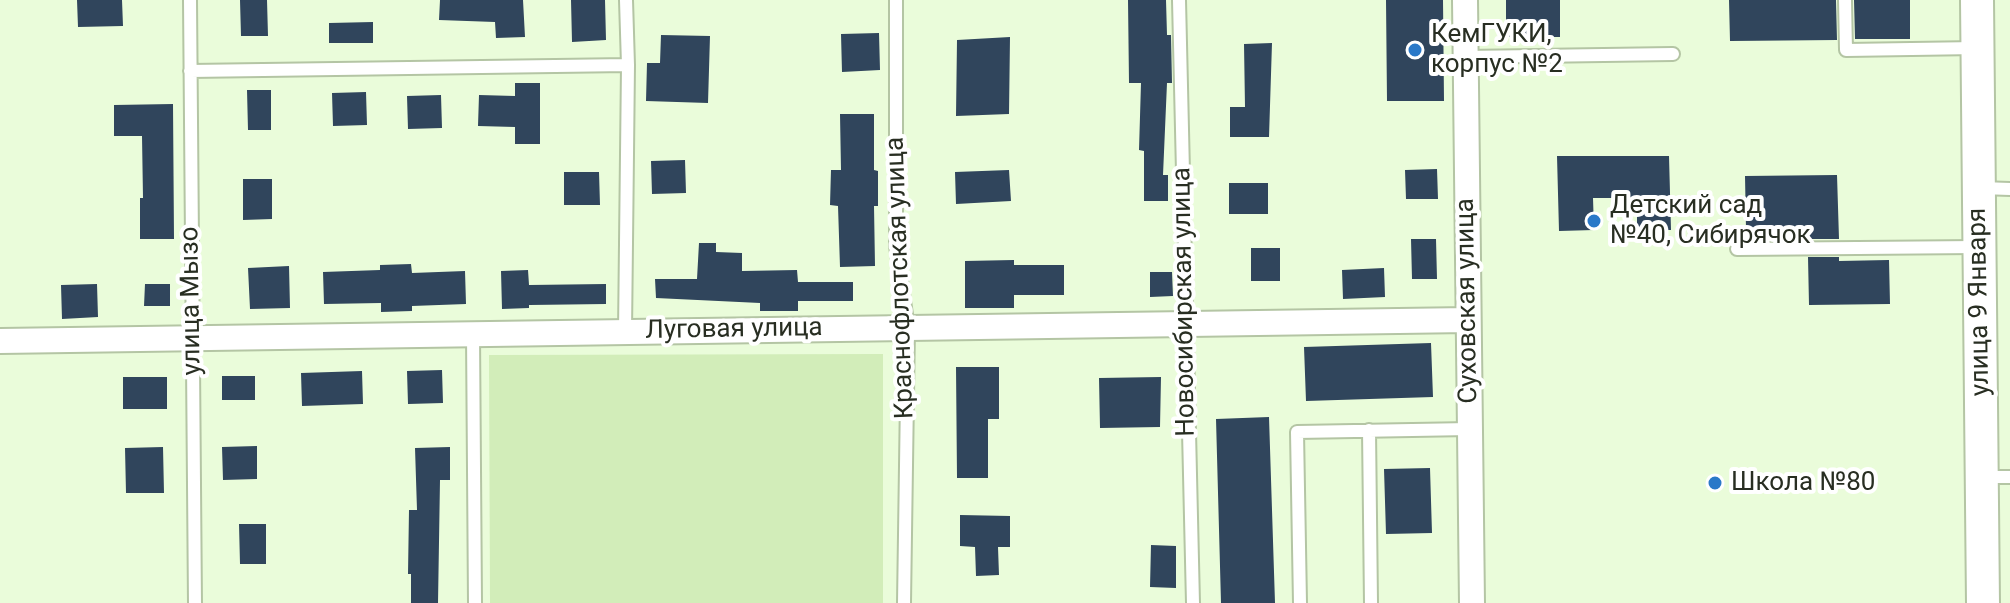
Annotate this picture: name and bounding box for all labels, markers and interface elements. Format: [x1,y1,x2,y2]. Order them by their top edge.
place label: КемГУКИ, корпус №2 [1431,19,1563,80]
marker: КемГУКИ, корпус №2 [1406,41,1424,59]
street label: Краснофлотская улица [880,136,922,420]
street label: Новосибирская улица [1167,167,1203,437]
place label: Детский сад №40, Сибирячок [1610,190,1811,252]
street label: Суховская улица [1451,198,1485,404]
street label: улица 9 Января [1963,208,1997,396]
marker: Детский сад №40, Сибирячок [1585,212,1603,230]
street label: улица Мызо [175,226,209,376]
street label: Луговая улица [645,313,823,347]
place label: Школа №80 [1731,467,1875,499]
marker: Школа №80 [1706,474,1724,492]

